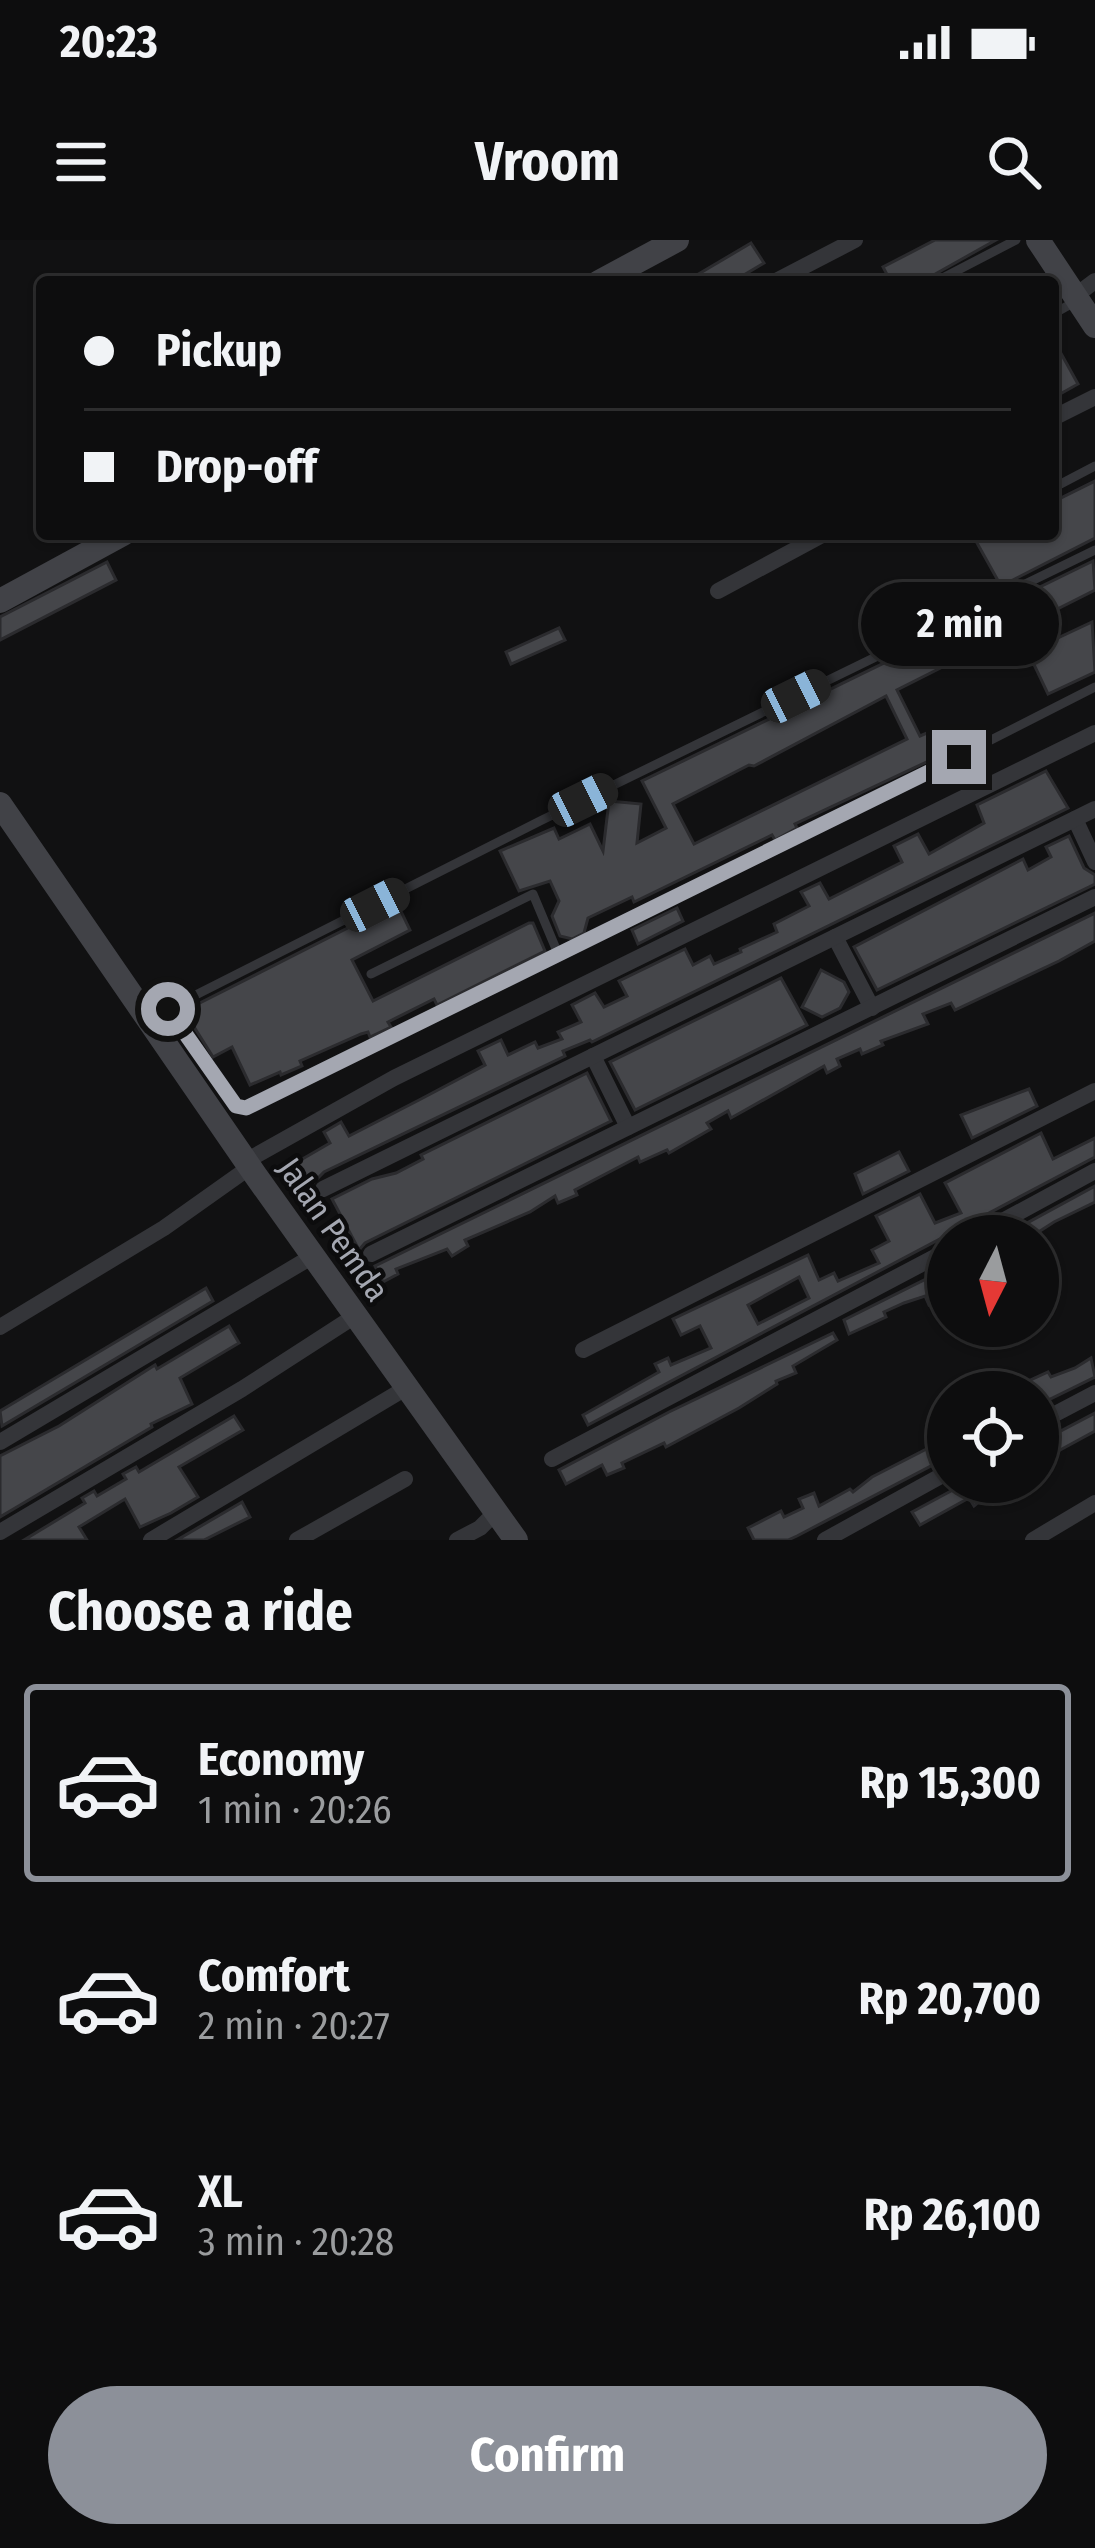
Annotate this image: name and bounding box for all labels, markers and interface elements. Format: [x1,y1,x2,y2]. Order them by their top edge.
text: 20:23 [60,15,158,69]
icon: menu [48,129,114,195]
icon: search [981,129,1047,195]
text: Vroom [475,130,620,194]
text: Pickup [156,324,282,378]
text: Drop-off [156,440,317,494]
callout: 2 min [860,583,1058,667]
text: 2 min [917,601,1003,647]
car [756,664,836,728]
route end [932,730,986,784]
car [543,768,623,832]
car [335,873,415,937]
route start [141,982,195,1036]
street label: Jalan Pemda [269,1150,397,1309]
north arrow [927,1215,1059,1347]
map controls [927,1215,1059,1503]
button: locate [927,1371,1059,1503]
text: Choose a ride [48,1580,353,1644]
icon: car [54,1729,162,1837]
text: Economy [198,1733,364,1787]
text: Rp 15,300 [859,1756,1041,1810]
text: 1 min · 20:26 [198,1787,392,1833]
icon: car [54,1945,162,2053]
text: Comfort [198,1949,350,2003]
text: Rp 20,700 [858,1972,1041,2026]
text: 2 min · 20:27 [198,2003,390,2049]
icon: car [54,2161,162,2269]
text: XL [198,2165,243,2219]
text: Rp 26,100 [864,2188,1041,2242]
text: 3 min · 20:28 [198,2219,394,2265]
button: Confirm [48,2386,1047,2524]

